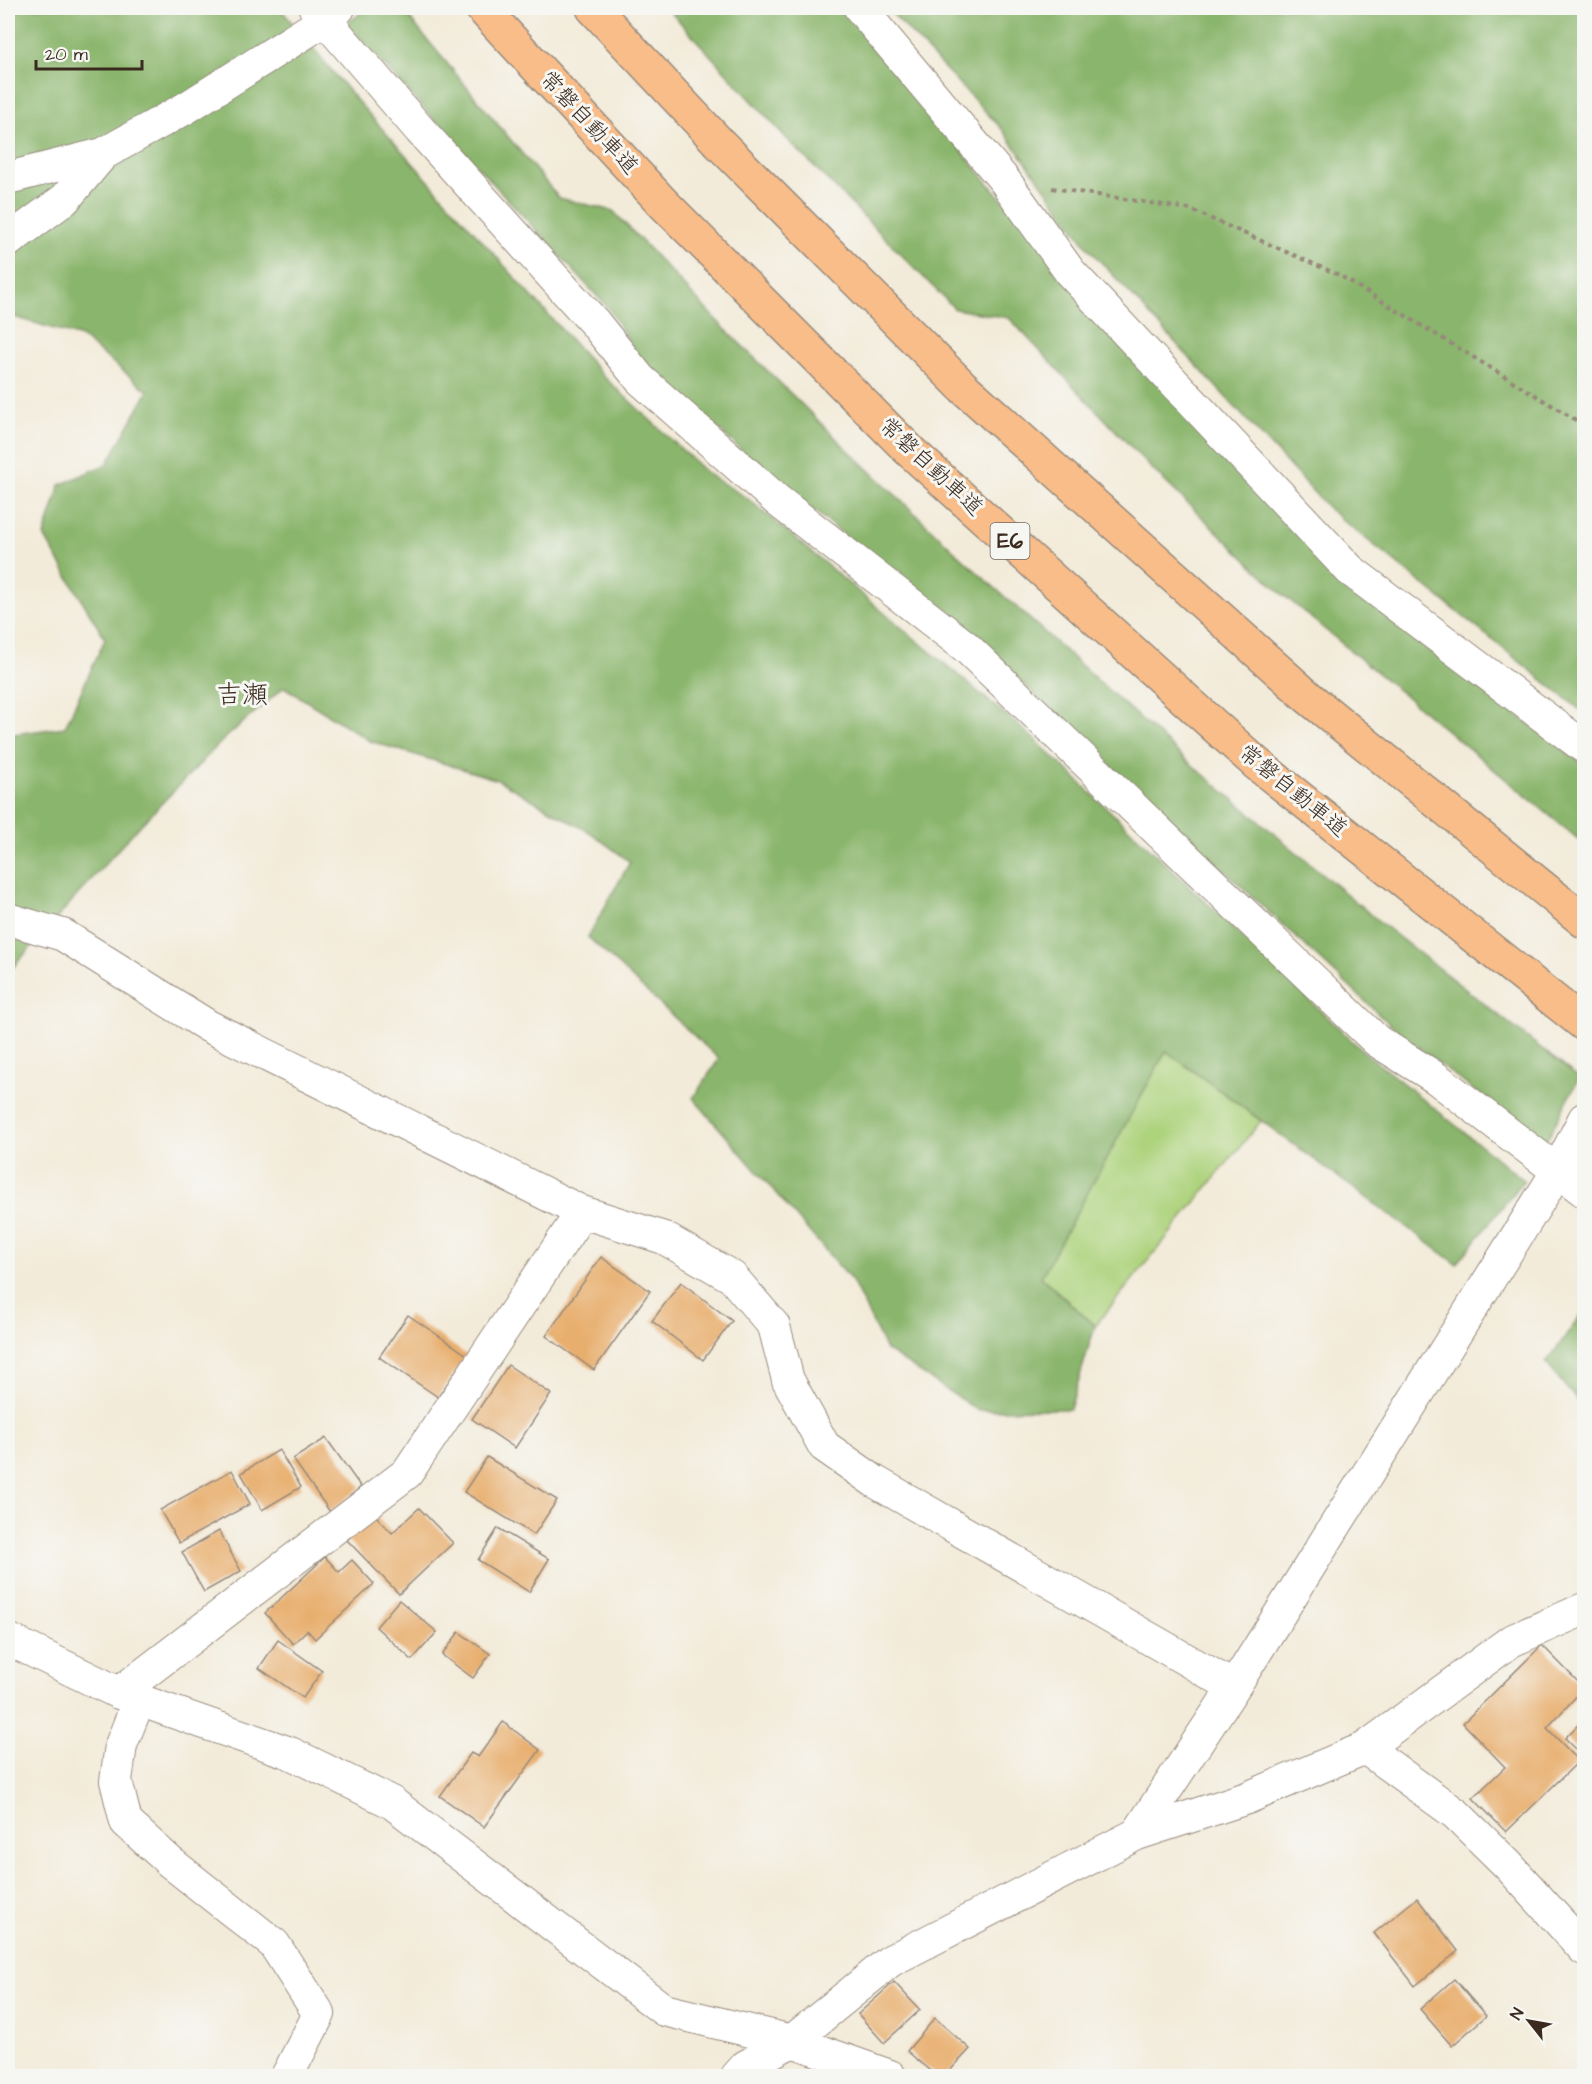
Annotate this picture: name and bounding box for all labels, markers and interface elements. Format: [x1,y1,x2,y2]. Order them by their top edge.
scale bar [36,33,142,71]
text: 20 m [45,42,88,67]
street label: 常磐自動車道 [533,64,645,182]
street label: 常磐自動車道 [872,411,990,523]
road number: E6 [990,523,1030,559]
district label: 吉瀬 [216,677,268,713]
street label: 常磐自動車道 [1232,737,1354,845]
north arrow [1499,1991,1559,2051]
text: N [1505,2004,1529,2024]

